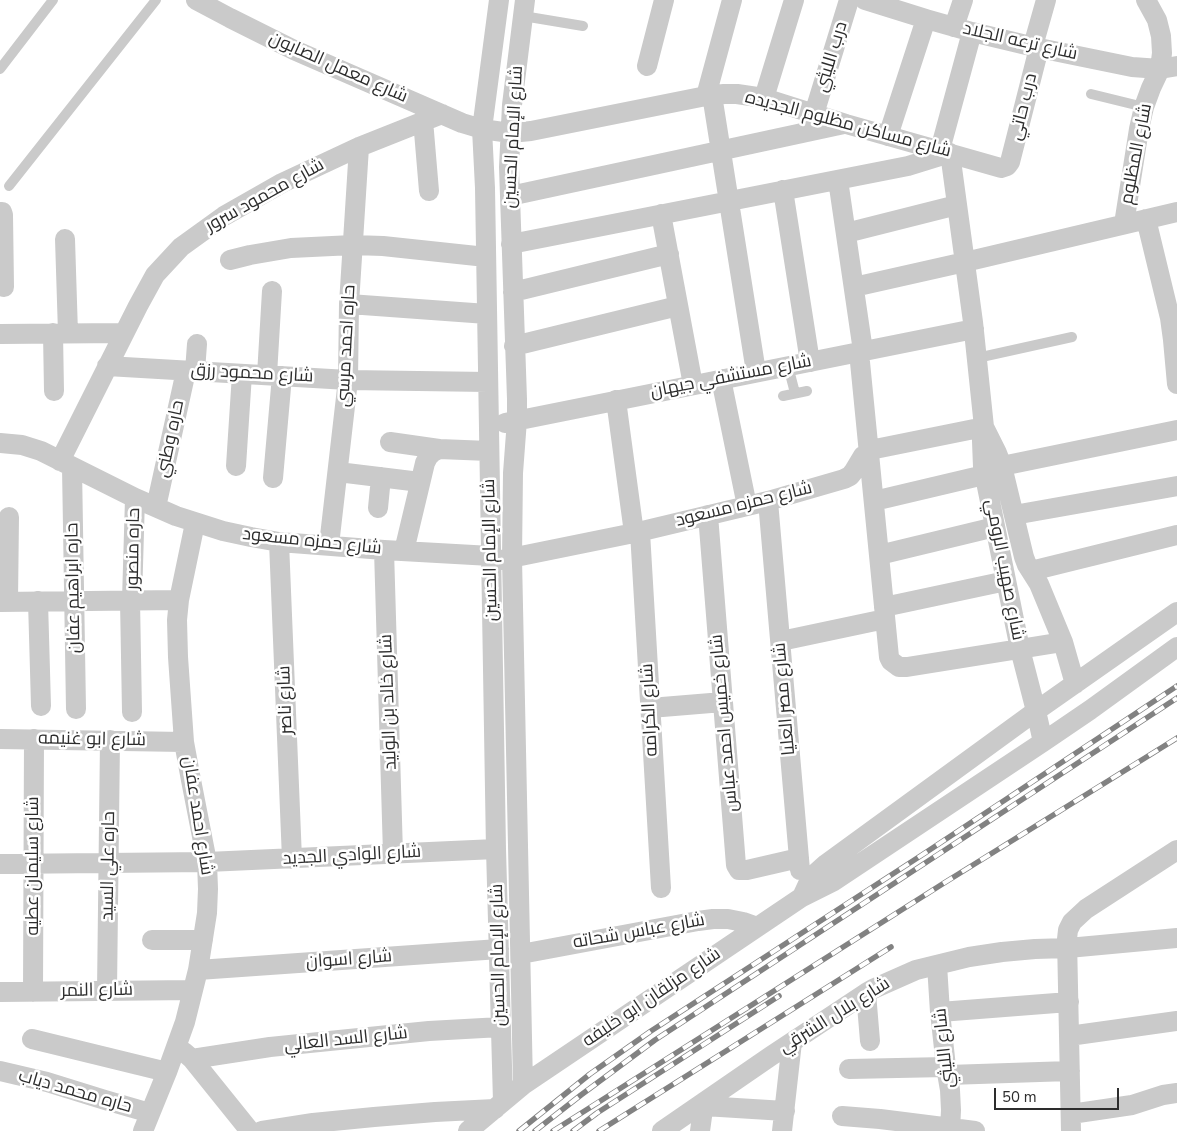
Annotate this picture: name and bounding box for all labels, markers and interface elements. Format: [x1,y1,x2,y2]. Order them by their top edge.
street label: شارع ترعه الجلاد [961,18,1079,66]
street label: درب الليثي [811,19,853,95]
street label: شارع معمل الصابون [265,28,411,108]
street label: شارع الإمام الحسين [499,65,529,209]
street label: درب حاتي [1005,71,1043,143]
street label: شارع مساكن مظلوم الجديده [743,87,953,163]
street label: شارع المظلوم [1117,102,1157,206]
street label: شارع محمود سرور [202,154,328,238]
street label: حاره احمد مرسي [333,284,361,408]
street label: شارع مستشفي جيهان [649,351,813,403]
street label: شارع محمود رزق [190,360,314,388]
street label: حاره وطني [152,398,190,480]
street label: شارع الإمام الحسين [479,478,503,622]
street label: شارع حمزه مسعود [674,478,814,532]
street label: شارع صهيب الرومي [980,498,1028,642]
street label: حاره منصور [122,508,146,590]
street label: حاره ابراهيم عفان [62,523,86,653]
street label: شارع حمزه مسعود [241,524,383,560]
street label: شارع خميس احمد عباس [706,633,744,813]
street label: شارع خالد بن الوليد [376,634,402,770]
street label: شارع مصر العليا [769,642,801,756]
street label: شارع الكرامه [637,663,663,757]
street label: شارع ناصر [274,665,298,735]
street label: شارع ابو غنيمه [38,728,146,752]
street label: شارع احمد عفان [177,755,217,877]
street label: شارع سليمان عطيه [23,796,45,936]
street label: حاره علي السيد [97,811,121,921]
street label: شارع الوادي الجديد [282,842,422,870]
street label: شارع الإمام الحسين [487,883,511,1027]
street label: شارع عباس شحاته [571,910,707,954]
street label: شارع مزلقان ابو خليفه [579,944,725,1052]
street label: شارع اسوان [305,946,393,974]
street label: شارع بلال الشرقي [776,973,894,1059]
street label: شارع النمر [61,980,133,1002]
street label: شارع الليثي [930,1007,960,1089]
street label: شارع السد العالي [283,1023,409,1057]
street label: حاره محمد دياب [16,1065,134,1119]
scale bar [997,1078,1122,1110]
text: 50 m [1002,1087,1037,1107]

